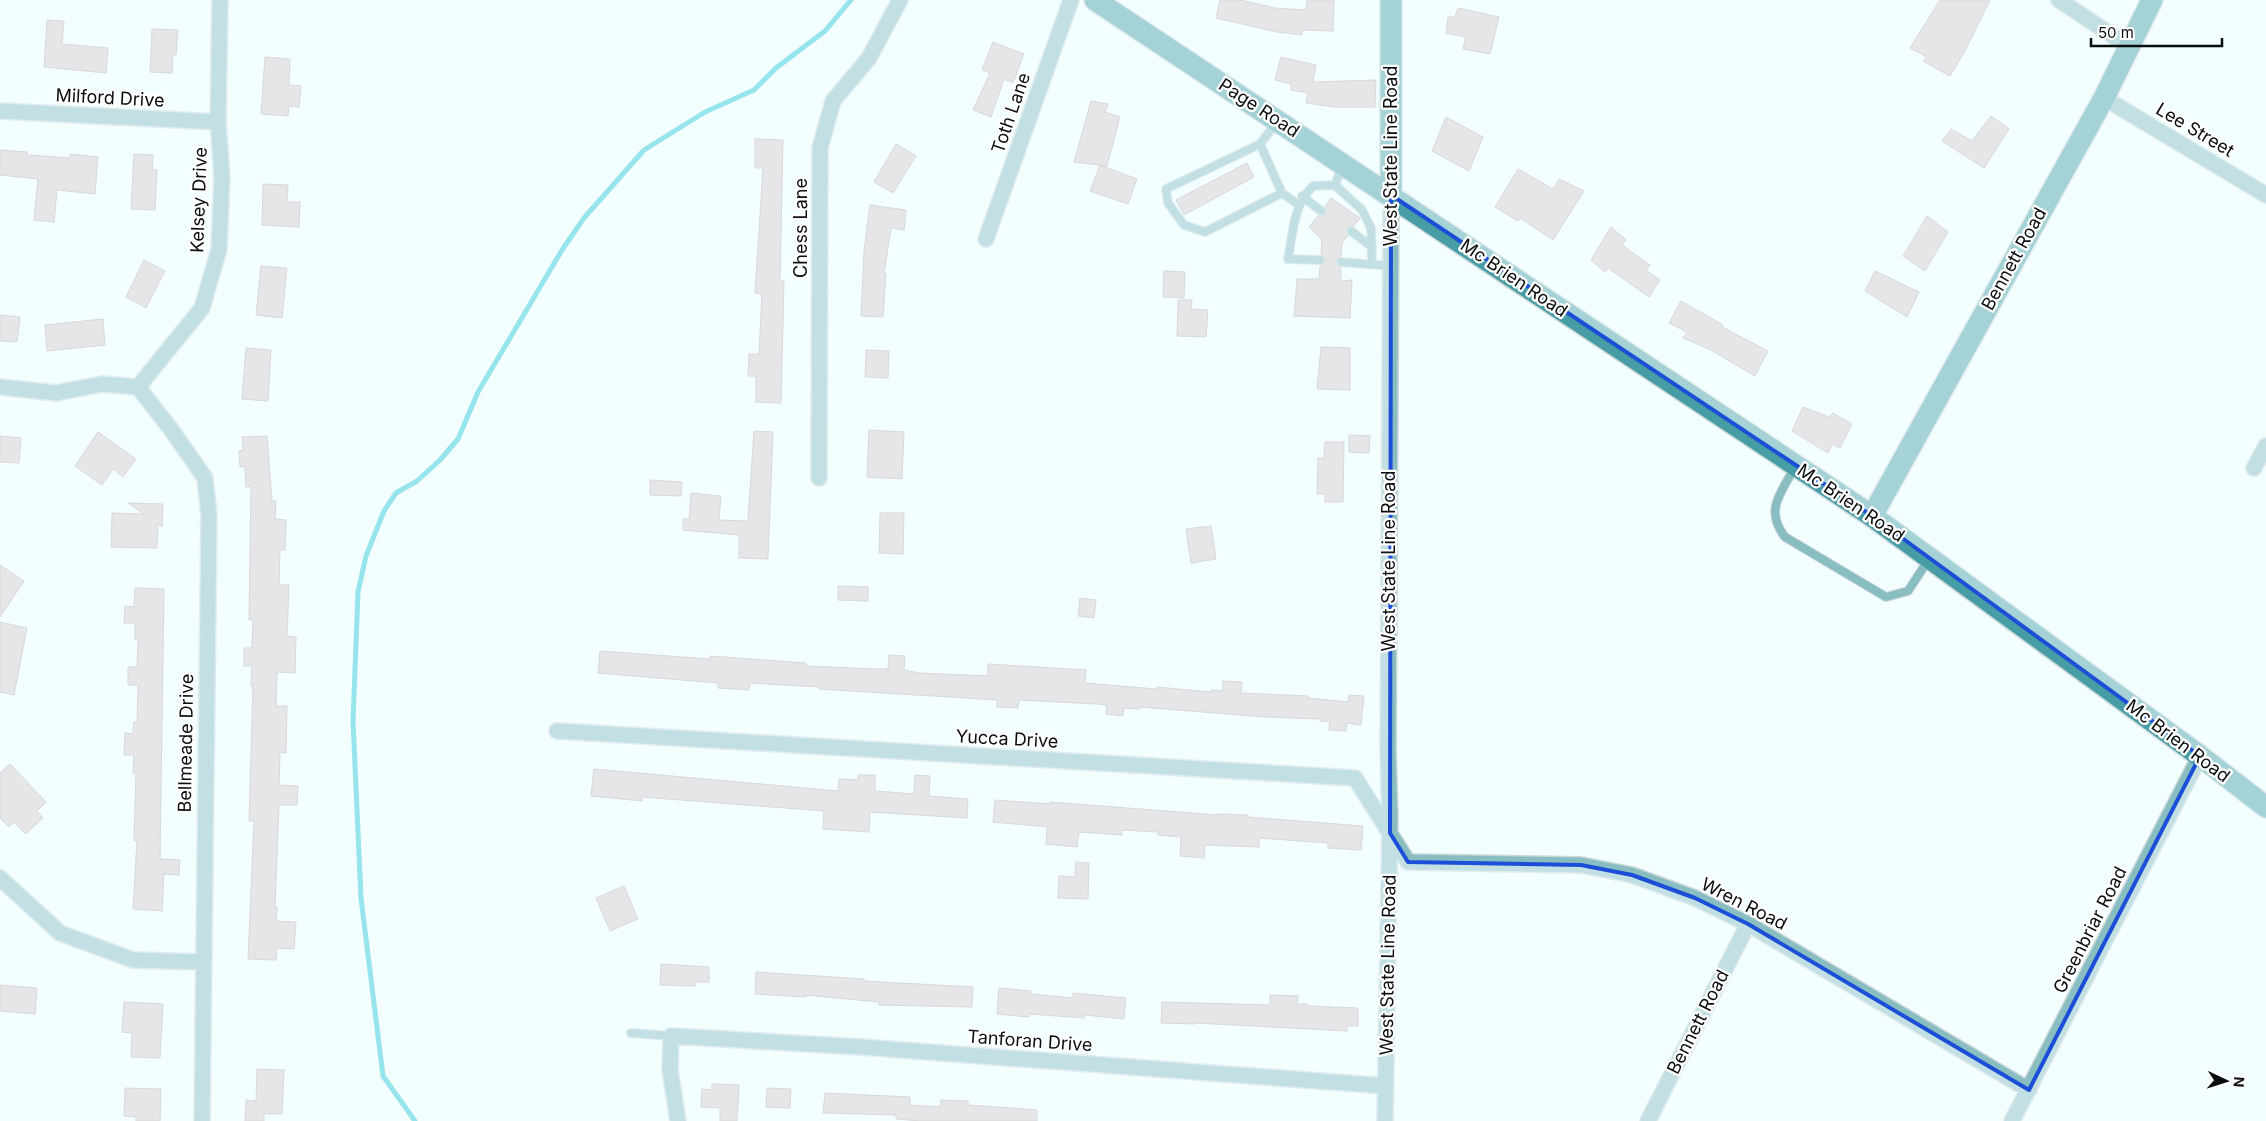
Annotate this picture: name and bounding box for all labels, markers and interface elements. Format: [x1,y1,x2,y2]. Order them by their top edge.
scale bar [2091,15,2222,47]
text: 50 m [2098,23,2134,42]
street label: West State Line Road [1380,66,1401,246]
street label: Toth Lane [987,70,1034,156]
street label: Page Road [1215,74,1303,141]
street label: Milford Drive [55,84,165,111]
street label: Lee Street [2153,98,2238,161]
street label: Kelsey Drive [186,147,211,253]
street label: Chess Lane [790,178,811,278]
street label: Bennett Road [1977,204,2050,314]
street label: Mc Brien Road [1457,234,1572,321]
street label: Mc Brien Road [1794,459,1909,546]
street label: West State Line Road [1378,471,1399,651]
street label: Bellmeade Drive [174,673,197,813]
street label: Mc Brien Road [2122,695,2234,786]
street label: Yucca Drive [955,725,1059,752]
street label: Greenbriar Road [2049,863,2131,997]
street label: Wren Road [1698,873,1791,934]
street label: West State Line Road [1375,874,1400,1056]
street label: Bennett Road [1662,966,1733,1077]
street label: Tanforan Drive [967,1026,1093,1055]
north arrow [2201,1056,2251,1106]
text: N [2231,1076,2248,1088]

